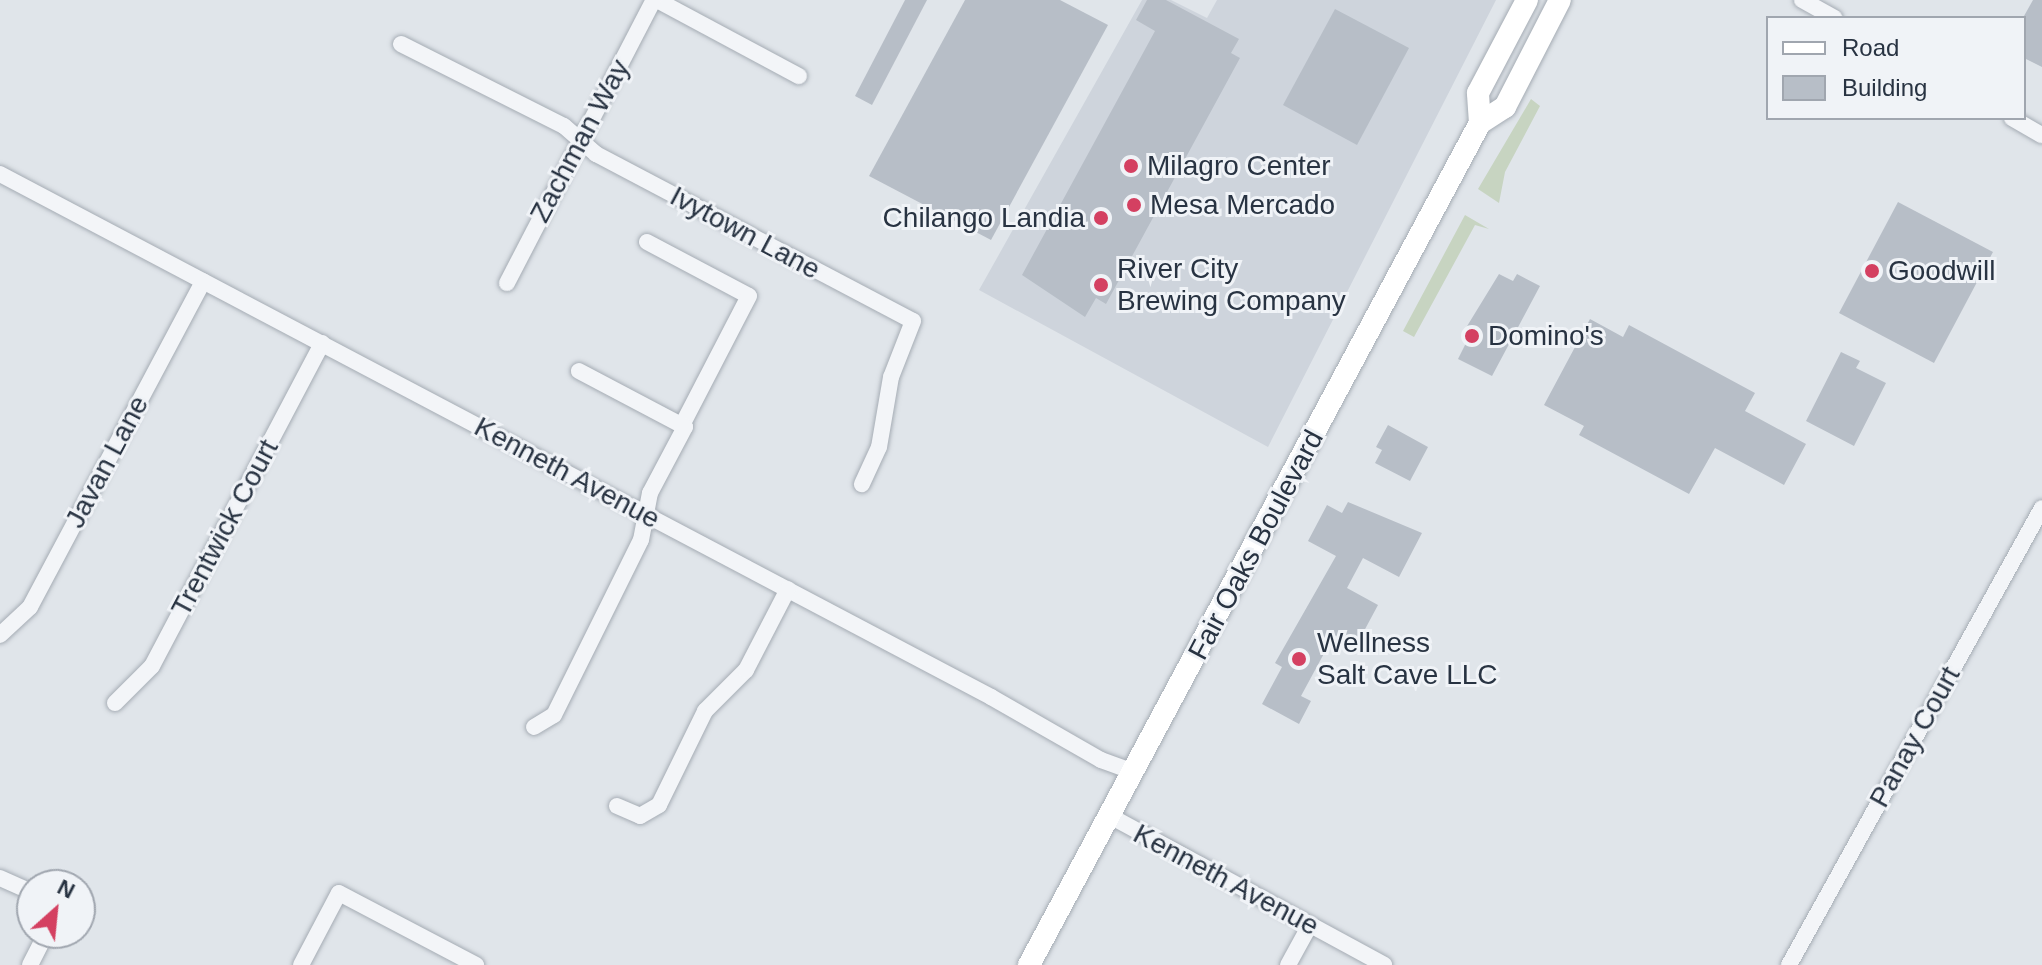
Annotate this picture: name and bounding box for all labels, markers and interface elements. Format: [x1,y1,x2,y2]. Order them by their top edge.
legend [1766,16,2026,120]
text: Road [1842,34,1899,61]
street label: Zachman Way [523,54,637,228]
text: Building [1842,74,1927,101]
place label: Milagro Center [1147,149,1331,183]
marker: Milagro Center [1122,157,1140,175]
street label: Ivytown Lane [664,179,826,287]
place label: Mesa Mercado [1150,188,1335,222]
marker: Mesa Mercado [1125,196,1143,214]
place label: Chilango Landia [883,201,1085,235]
marker: Chilango Landia [1092,209,1110,227]
place label: River City Brewing Company [1117,252,1346,318]
place label: Goodwill [1888,254,1995,288]
marker: Goodwill [1863,262,1881,280]
marker: River City Brewing Company [1092,276,1110,294]
place label: Domino's [1488,319,1604,353]
marker: Domino's [1463,327,1481,345]
street label: Javan Lane [58,390,156,534]
street label: Kenneth Avenue [468,410,666,536]
street label: Fair Oaks Boulevard [1181,424,1331,666]
street label: Trentwick Court [164,434,286,622]
place label: Wellness Salt Cave LLC [1317,626,1498,692]
marker: Wellness Salt Cave LLC [1288,648,1310,670]
street label: Panay Court [1863,661,1967,813]
street label: Kenneth Avenue [1127,817,1325,943]
north arrow [16,869,96,949]
text: N [53,874,79,904]

